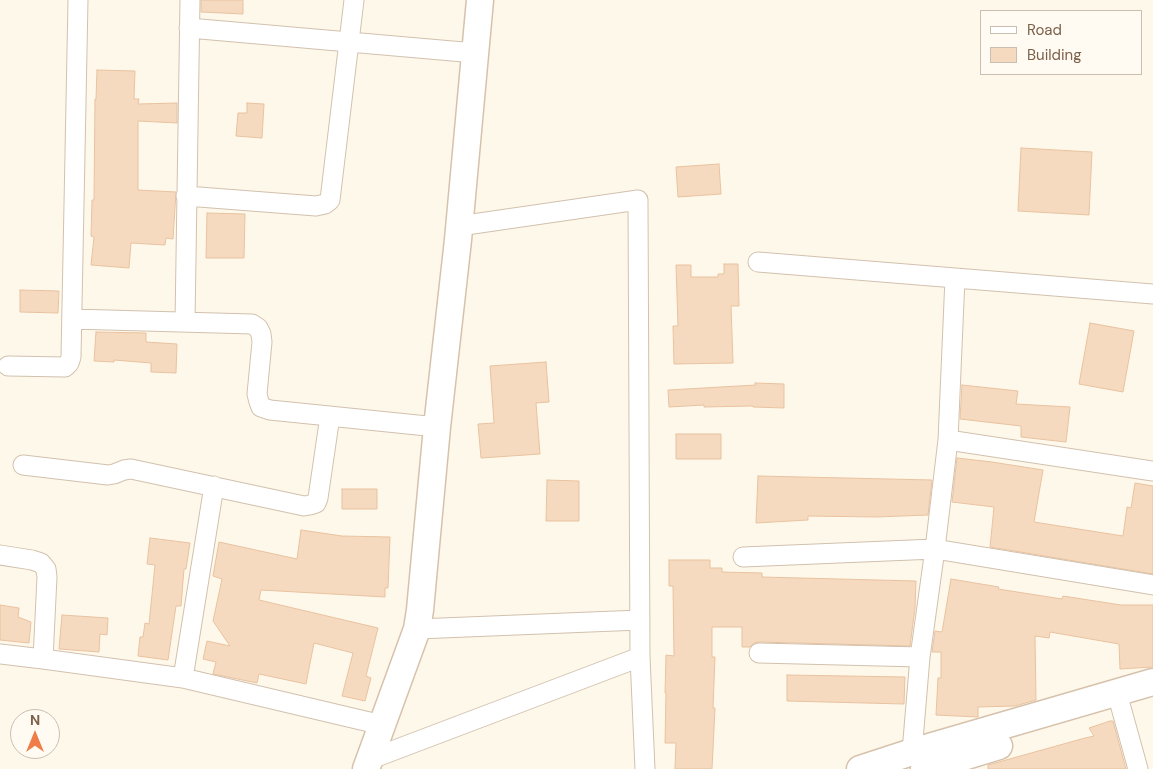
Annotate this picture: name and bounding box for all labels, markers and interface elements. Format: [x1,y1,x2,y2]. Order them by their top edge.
legend [980,10,1143,75]
text: Road [1027,20,1062,40]
text: Building [1027,45,1082,65]
north arrow [10,709,60,759]
text: N [30,711,40,729]

